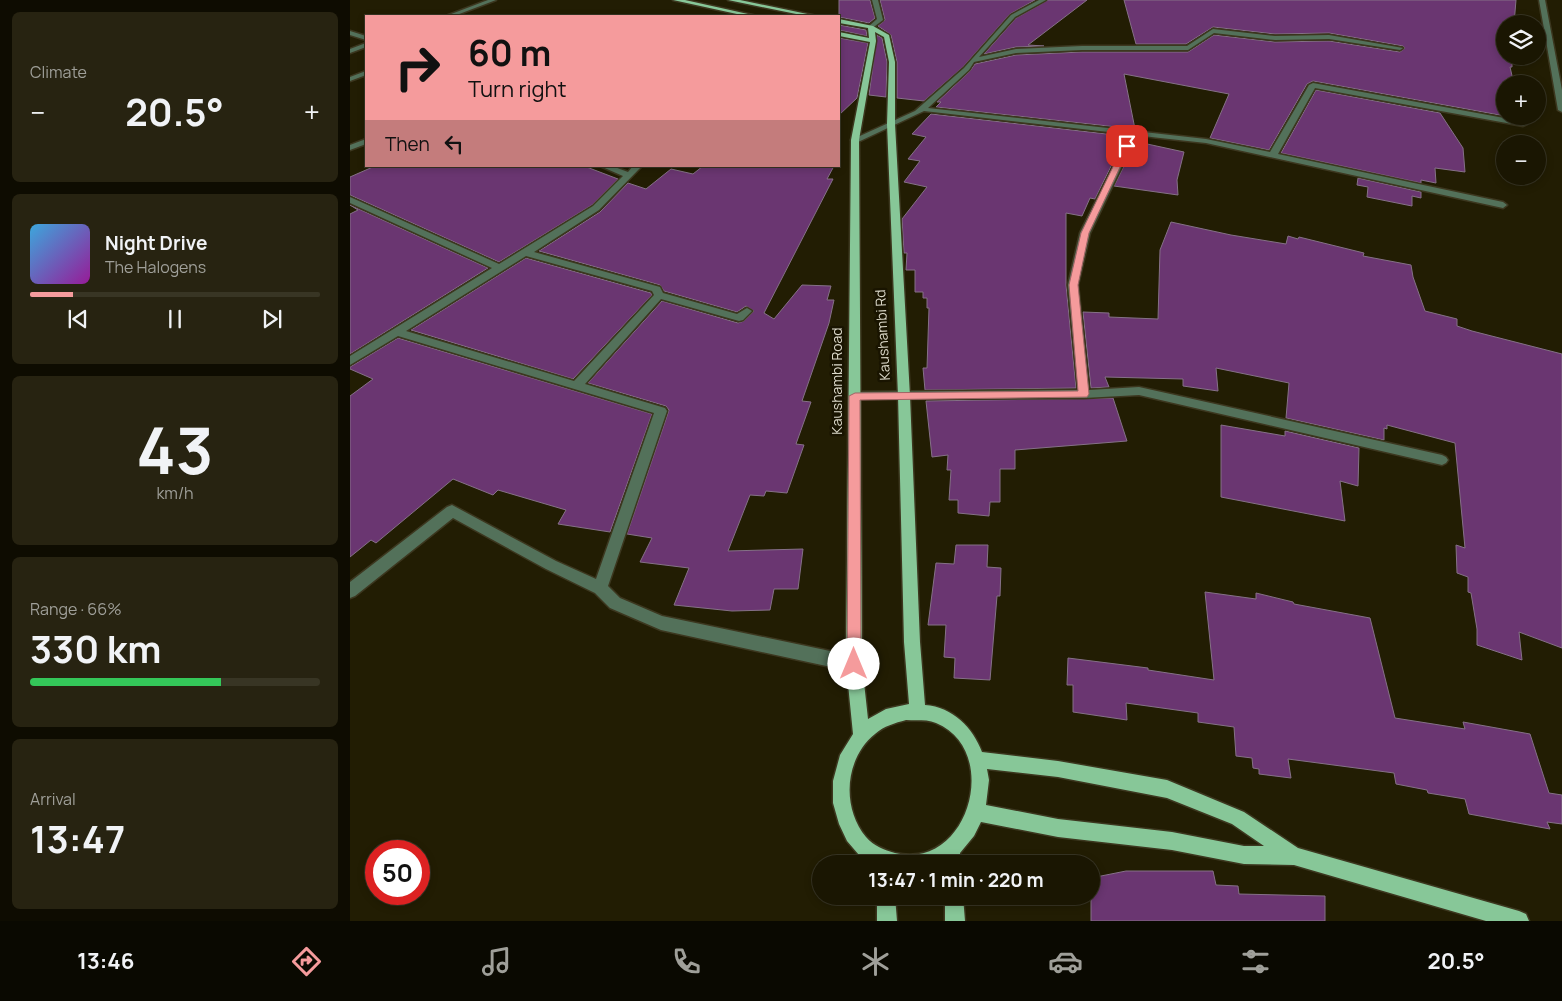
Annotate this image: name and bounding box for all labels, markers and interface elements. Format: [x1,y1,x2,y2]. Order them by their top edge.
map controls [1496,15,1546,185]
button: layers [1496,15,1546,65]
text: 60 m [468,29,551,77]
icon: right [385,35,450,100]
text: Climate [30,61,87,83]
text: Turn right [468,74,566,104]
button: + [1496,75,1546,125]
text: 20.5° [125,85,224,137]
text: − [30,93,45,131]
text: + [304,93,320,131]
pin [1106,125,1148,167]
icon: left [440,130,468,158]
text: Then [385,131,430,157]
icon: arrive [1113,132,1141,160]
button: − [1496,135,1546,185]
text: Night Drive [105,230,207,256]
text: The Halogens [105,256,206,278]
street label: Kaushambi Rd [870,289,894,381]
icon: previous [64,305,92,333]
icon: pause [161,305,189,333]
icon: next [258,305,286,333]
street label: Kaushambi Road [827,327,846,435]
text: 43 [136,405,214,494]
text: km/h [156,482,194,504]
text: Range · 66% [30,598,122,620]
text: 330 km [30,622,161,674]
position arrow [827,637,879,689]
text: Arrival [30,788,76,810]
text: 13:47 [30,812,125,864]
speed limit sign: 50 [365,840,430,905]
text: 13:47 · 1 min · 220 m [868,867,1044,893]
icon: directions [289,944,324,979]
icon: music [479,944,514,979]
icon: phone [669,944,704,979]
icon: climate [858,944,893,979]
icon: car [1048,944,1083,979]
icon: filters [1238,944,1273,979]
text: 13:46 [77,946,134,976]
text: 20.5° [1428,946,1485,976]

